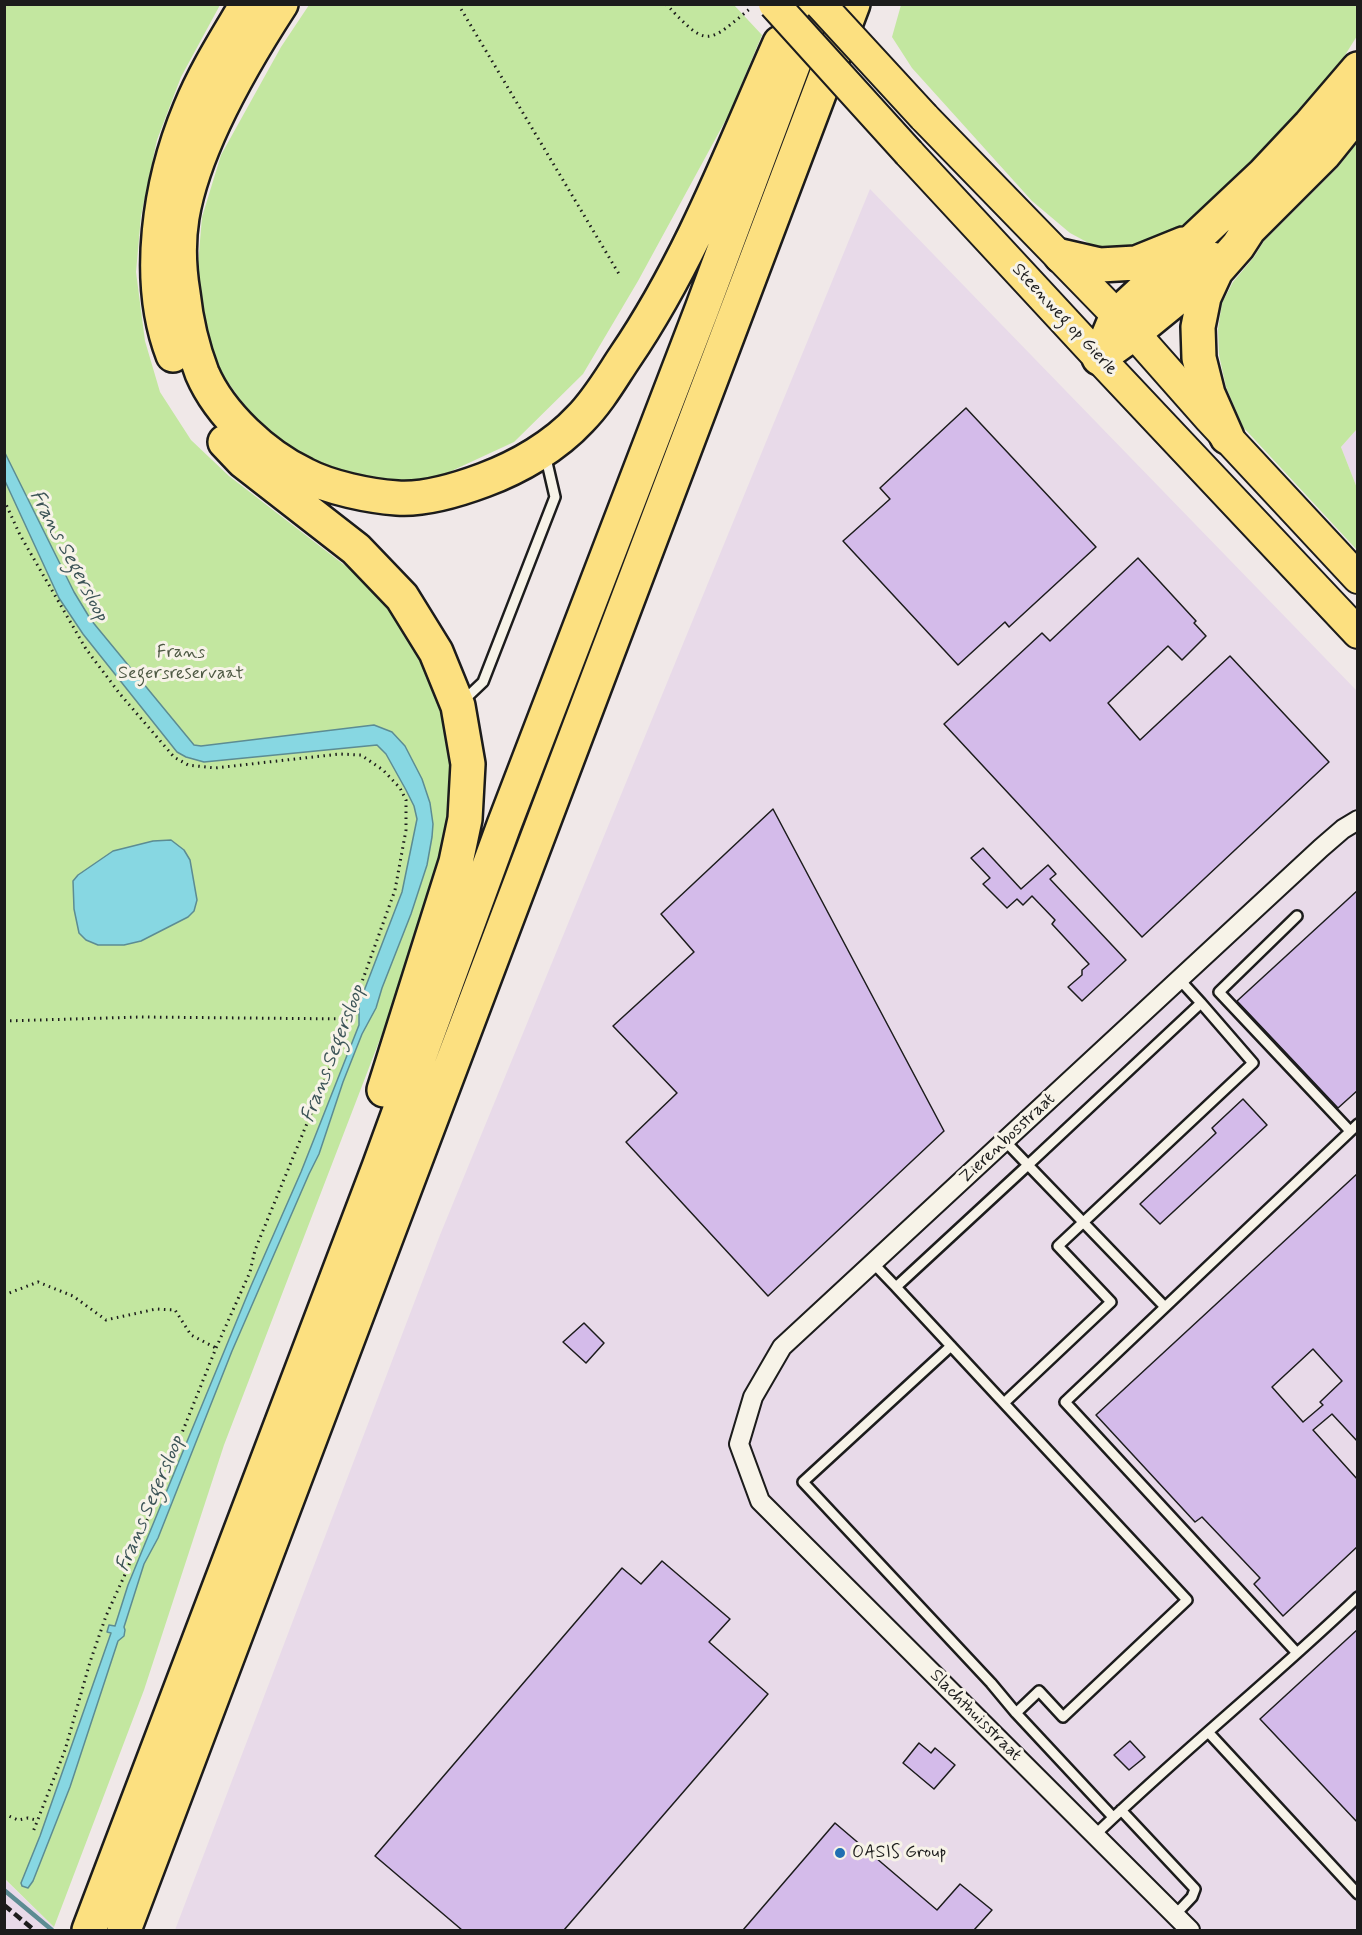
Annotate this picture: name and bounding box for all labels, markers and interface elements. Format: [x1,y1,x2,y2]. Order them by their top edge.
street label: Steenweg op Gierle [1007,259,1121,381]
water label: Frans Segersloop [23,486,113,626]
park label: Frans Segersreservaat [118,642,244,684]
water label: Frans Segersloop [297,982,371,1126]
street label: Zierenbosstraat [956,1089,1060,1189]
water label: Frans Segersloop [112,1433,190,1575]
street label: Slachthuisstraat [924,1665,1026,1767]
place label: OASIS Group [852,1842,947,1864]
marker: OASIS Group [833,1846,847,1860]

